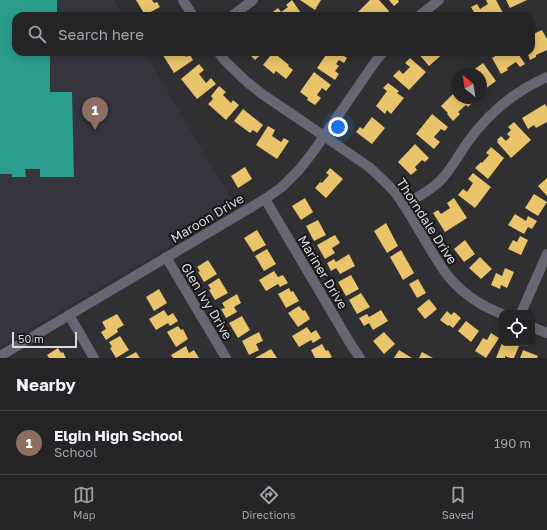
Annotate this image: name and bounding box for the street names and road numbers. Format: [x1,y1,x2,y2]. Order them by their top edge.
street label: Thorndale Drive [393,175,461,267]
street label: Maroon Drive [168,190,246,246]
street label: Mariner Drive [295,232,351,312]
street label: Glen Ivy Drive [178,260,236,342]

